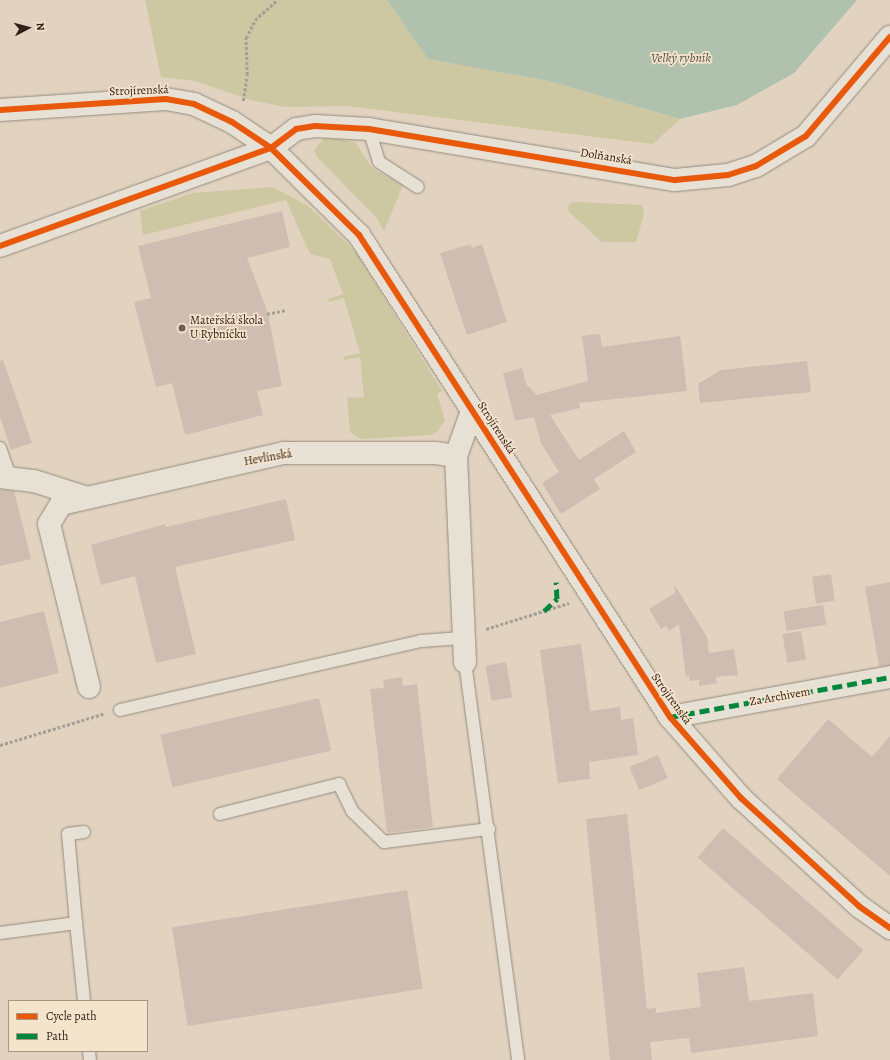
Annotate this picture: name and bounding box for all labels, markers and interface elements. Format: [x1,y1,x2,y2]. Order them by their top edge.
north arrow [8,8,48,48]
text: N [33,22,48,31]
water label: Velký rybník [651,50,711,66]
street label: Strojírenská [109,83,169,99]
street label: Dolňanská [579,146,633,168]
place label: Mateřská škola U Rybníčku [190,314,263,342]
marker: Mateřská škola U Rybníčku [177,323,187,333]
street label: Strojírenská [474,399,518,457]
street label: Hevlínská [243,447,293,469]
street label: Strojírenská [648,671,694,727]
street label: Za Archivem [749,685,811,709]
legend [8,1000,148,1052]
text: Cycle path [46,1008,97,1024]
text: Path [46,1028,68,1044]

